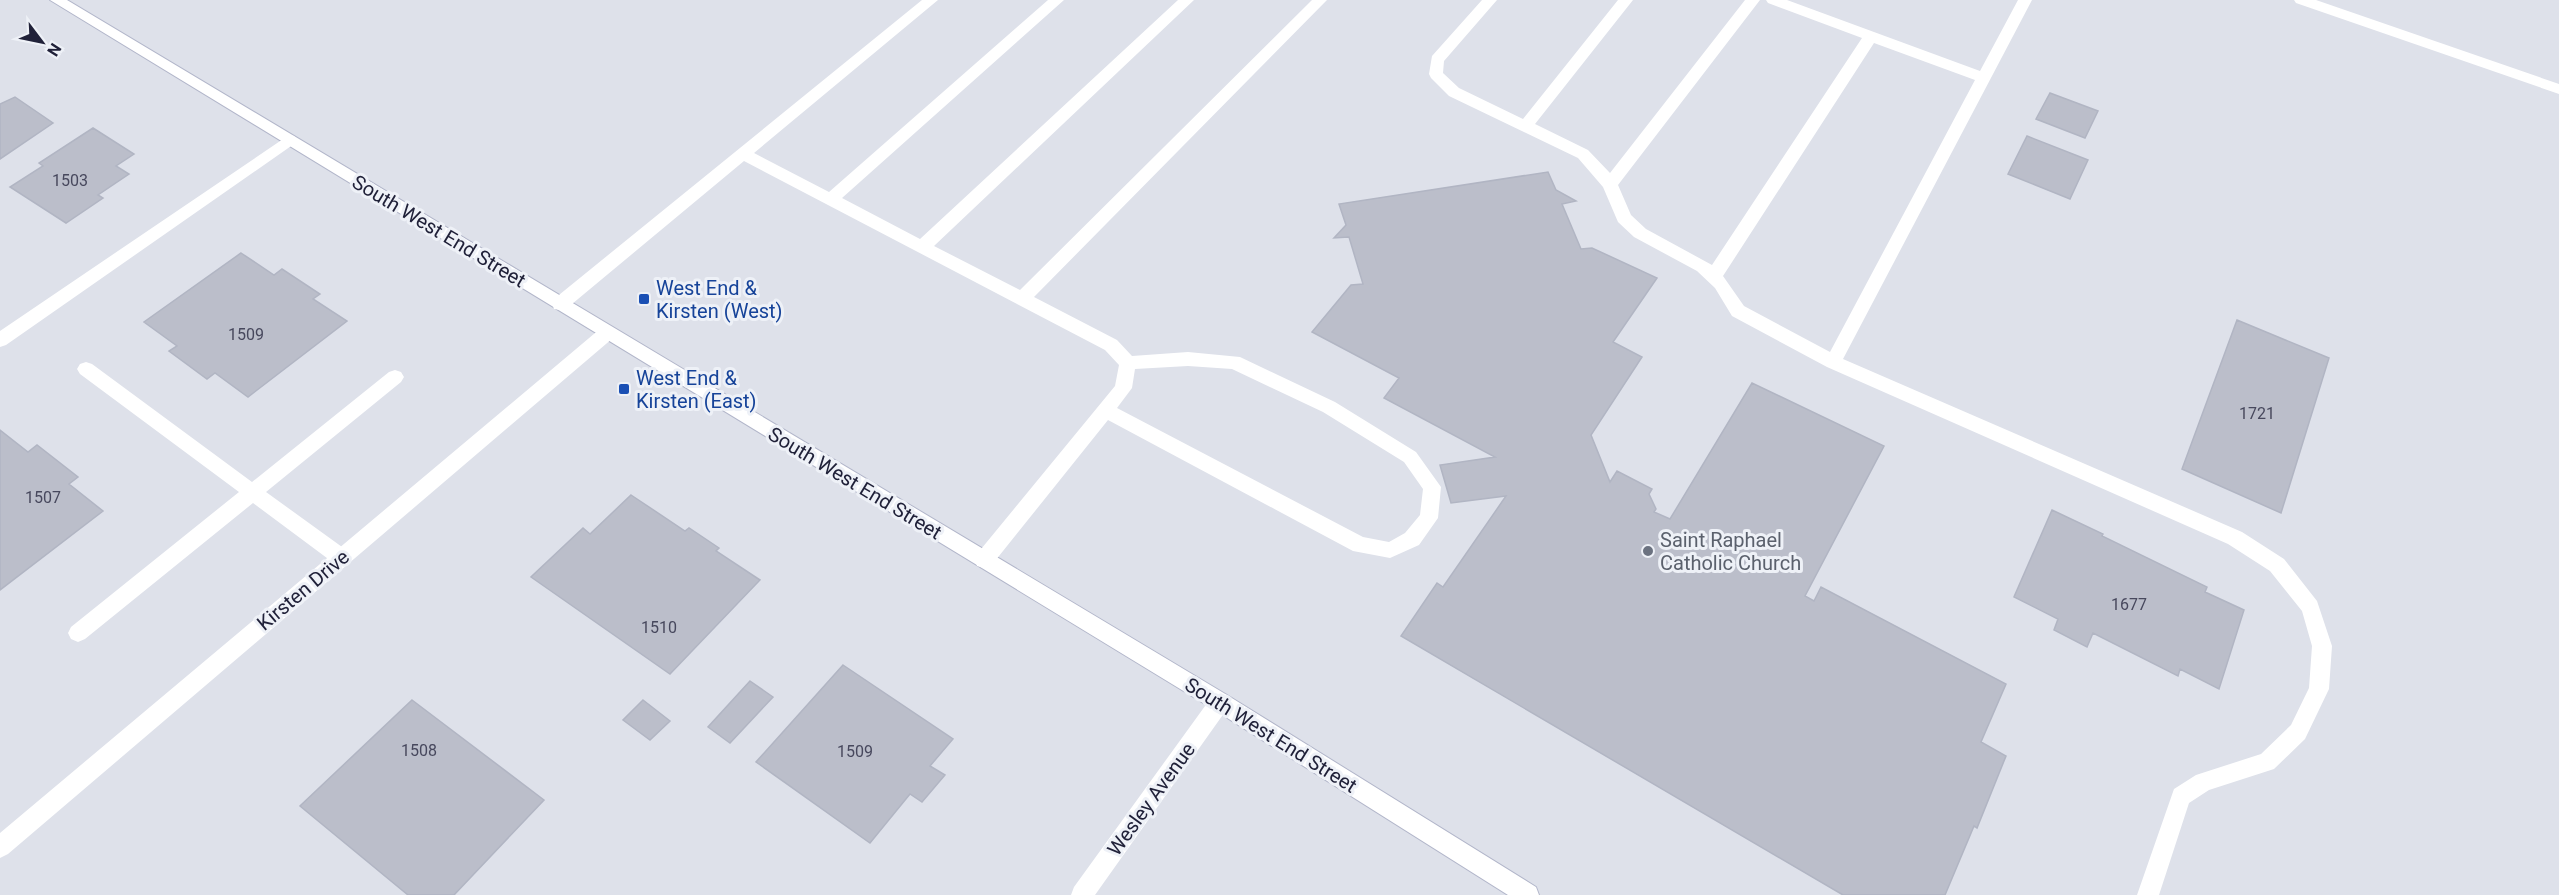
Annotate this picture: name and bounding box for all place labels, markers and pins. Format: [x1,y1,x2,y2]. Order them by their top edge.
place label: West End & Kirsten (West) [656,276,783,323]
marker: West End & Kirsten (West) [637,292,651,306]
place label: West End & Kirsten (East) [636,366,757,413]
marker: West End & Kirsten (East) [617,382,631,396]
place label: Saint Raphael Catholic Church [1660,528,1801,575]
marker: Saint Raphael Catholic Church [1641,544,1655,558]

